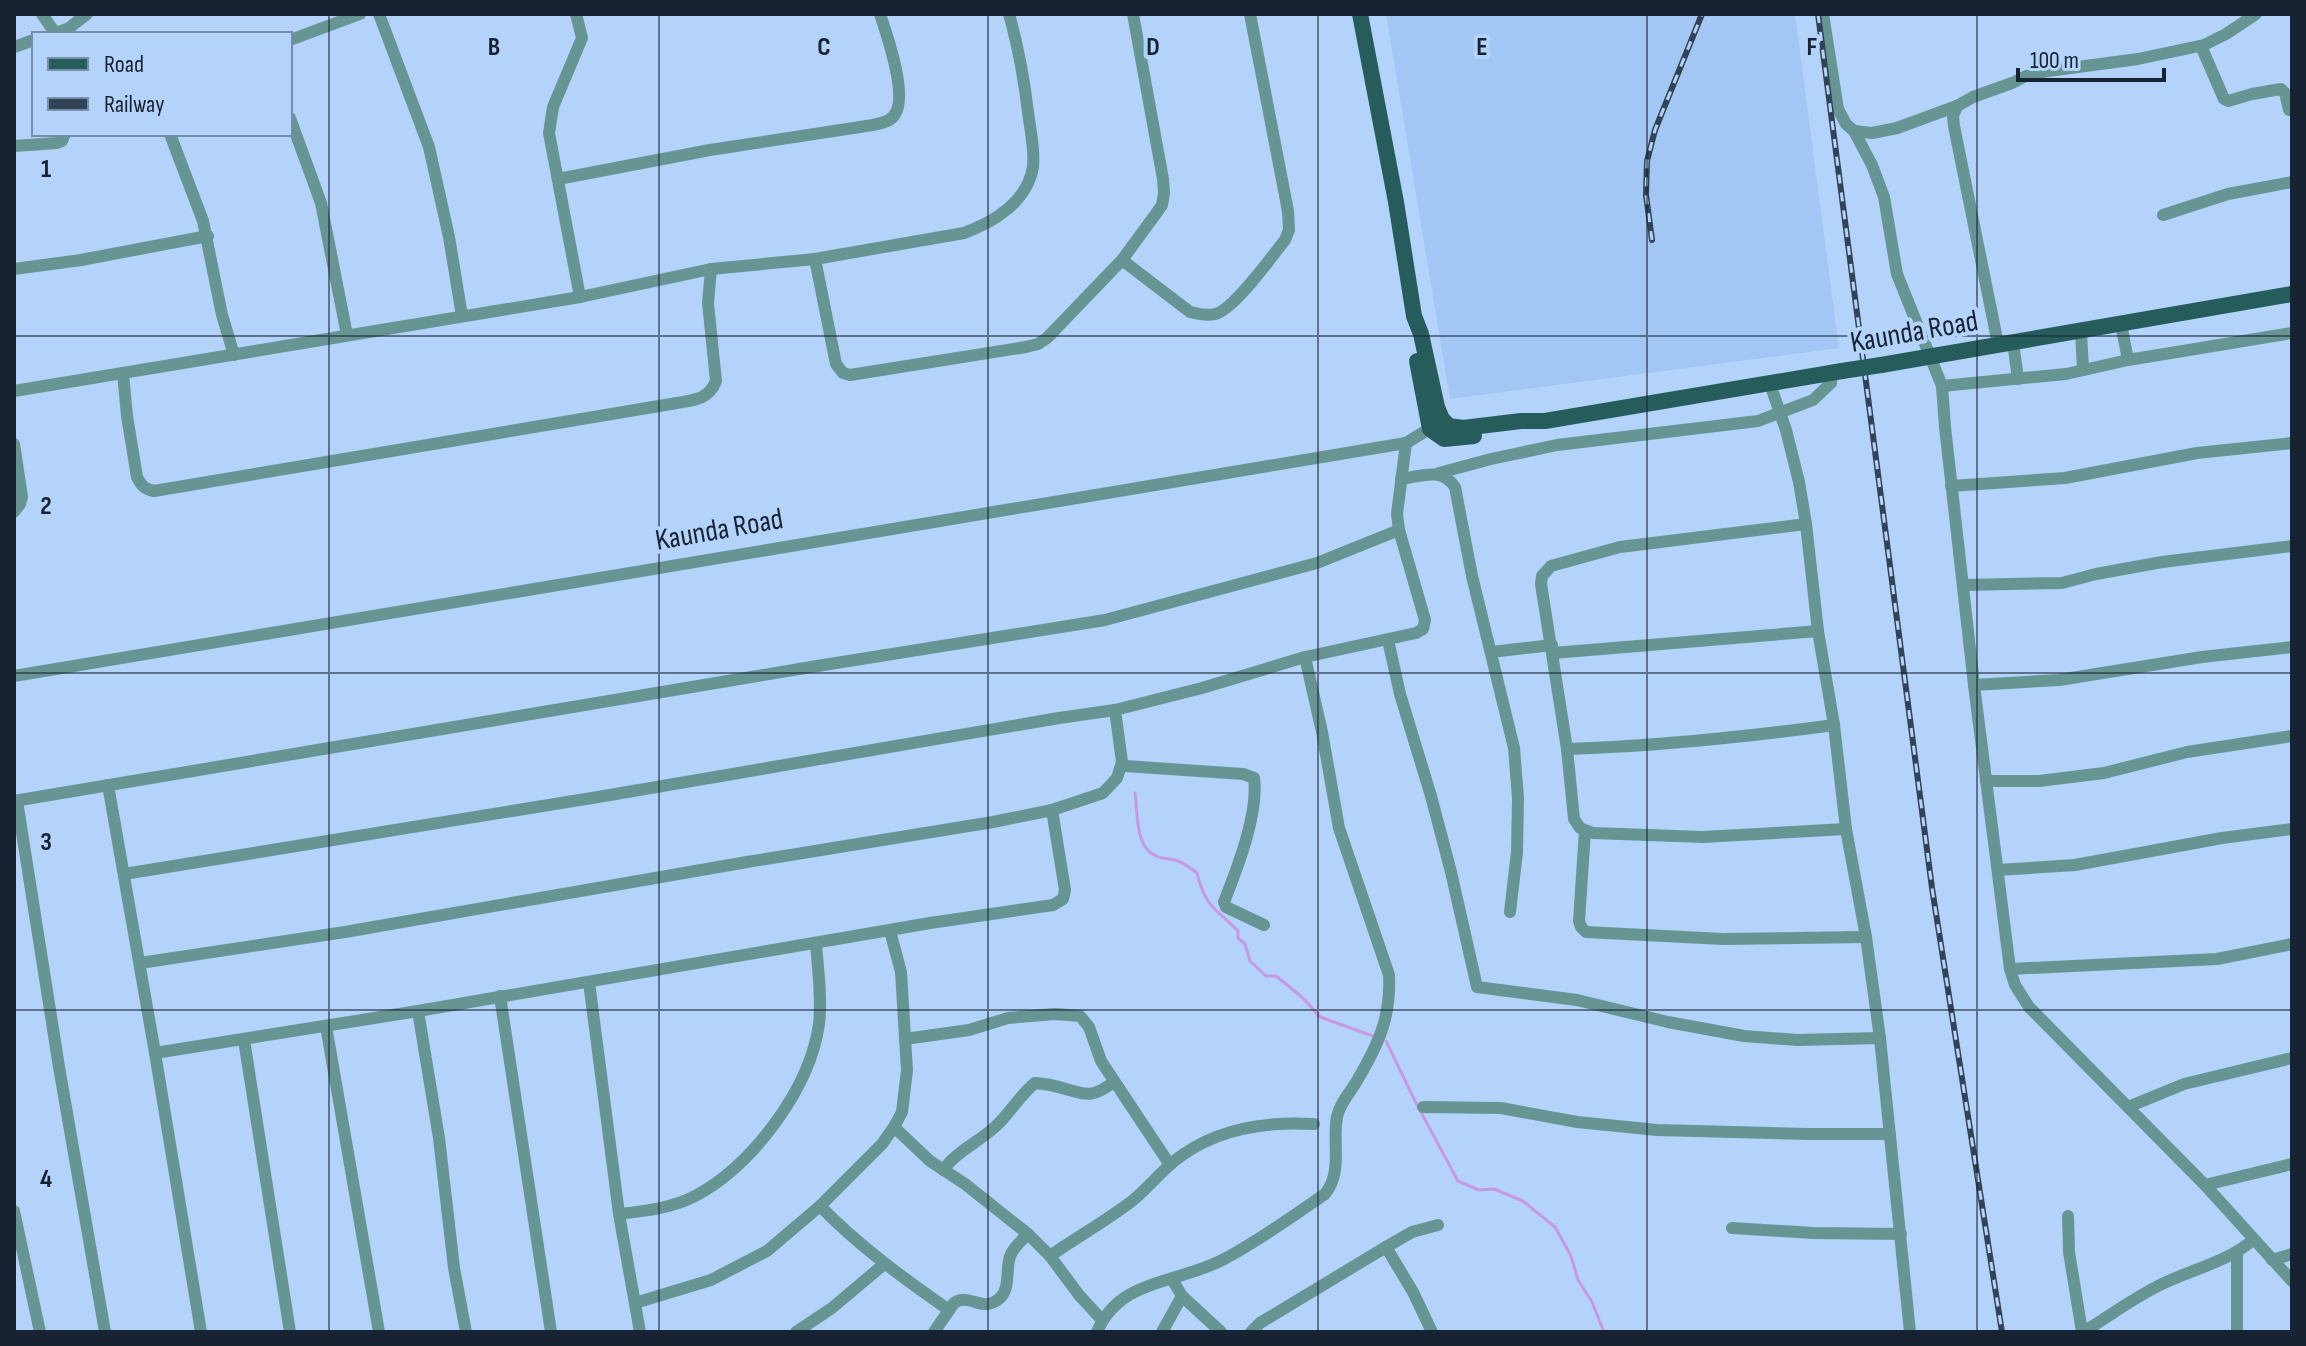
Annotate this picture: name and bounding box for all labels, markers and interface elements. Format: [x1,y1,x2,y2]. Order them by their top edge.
legend [32,32,292,136]
text: B [488,32,500,63]
text: C [817,32,831,63]
text: D [1146,32,1160,63]
text: E [1476,32,1488,63]
text: F [1807,32,1818,63]
scale bar [2018,32,2164,82]
text: 100 m [2030,46,2079,75]
text: Road [104,50,144,79]
text: Railway [104,90,164,119]
text: 1 [41,154,51,185]
street label: Kaunda Road [1847,303,1981,361]
text: 2 [40,491,52,522]
street label: Kaunda Road [652,501,786,559]
text: 3 [40,827,52,858]
text: 4 [40,1164,52,1195]

